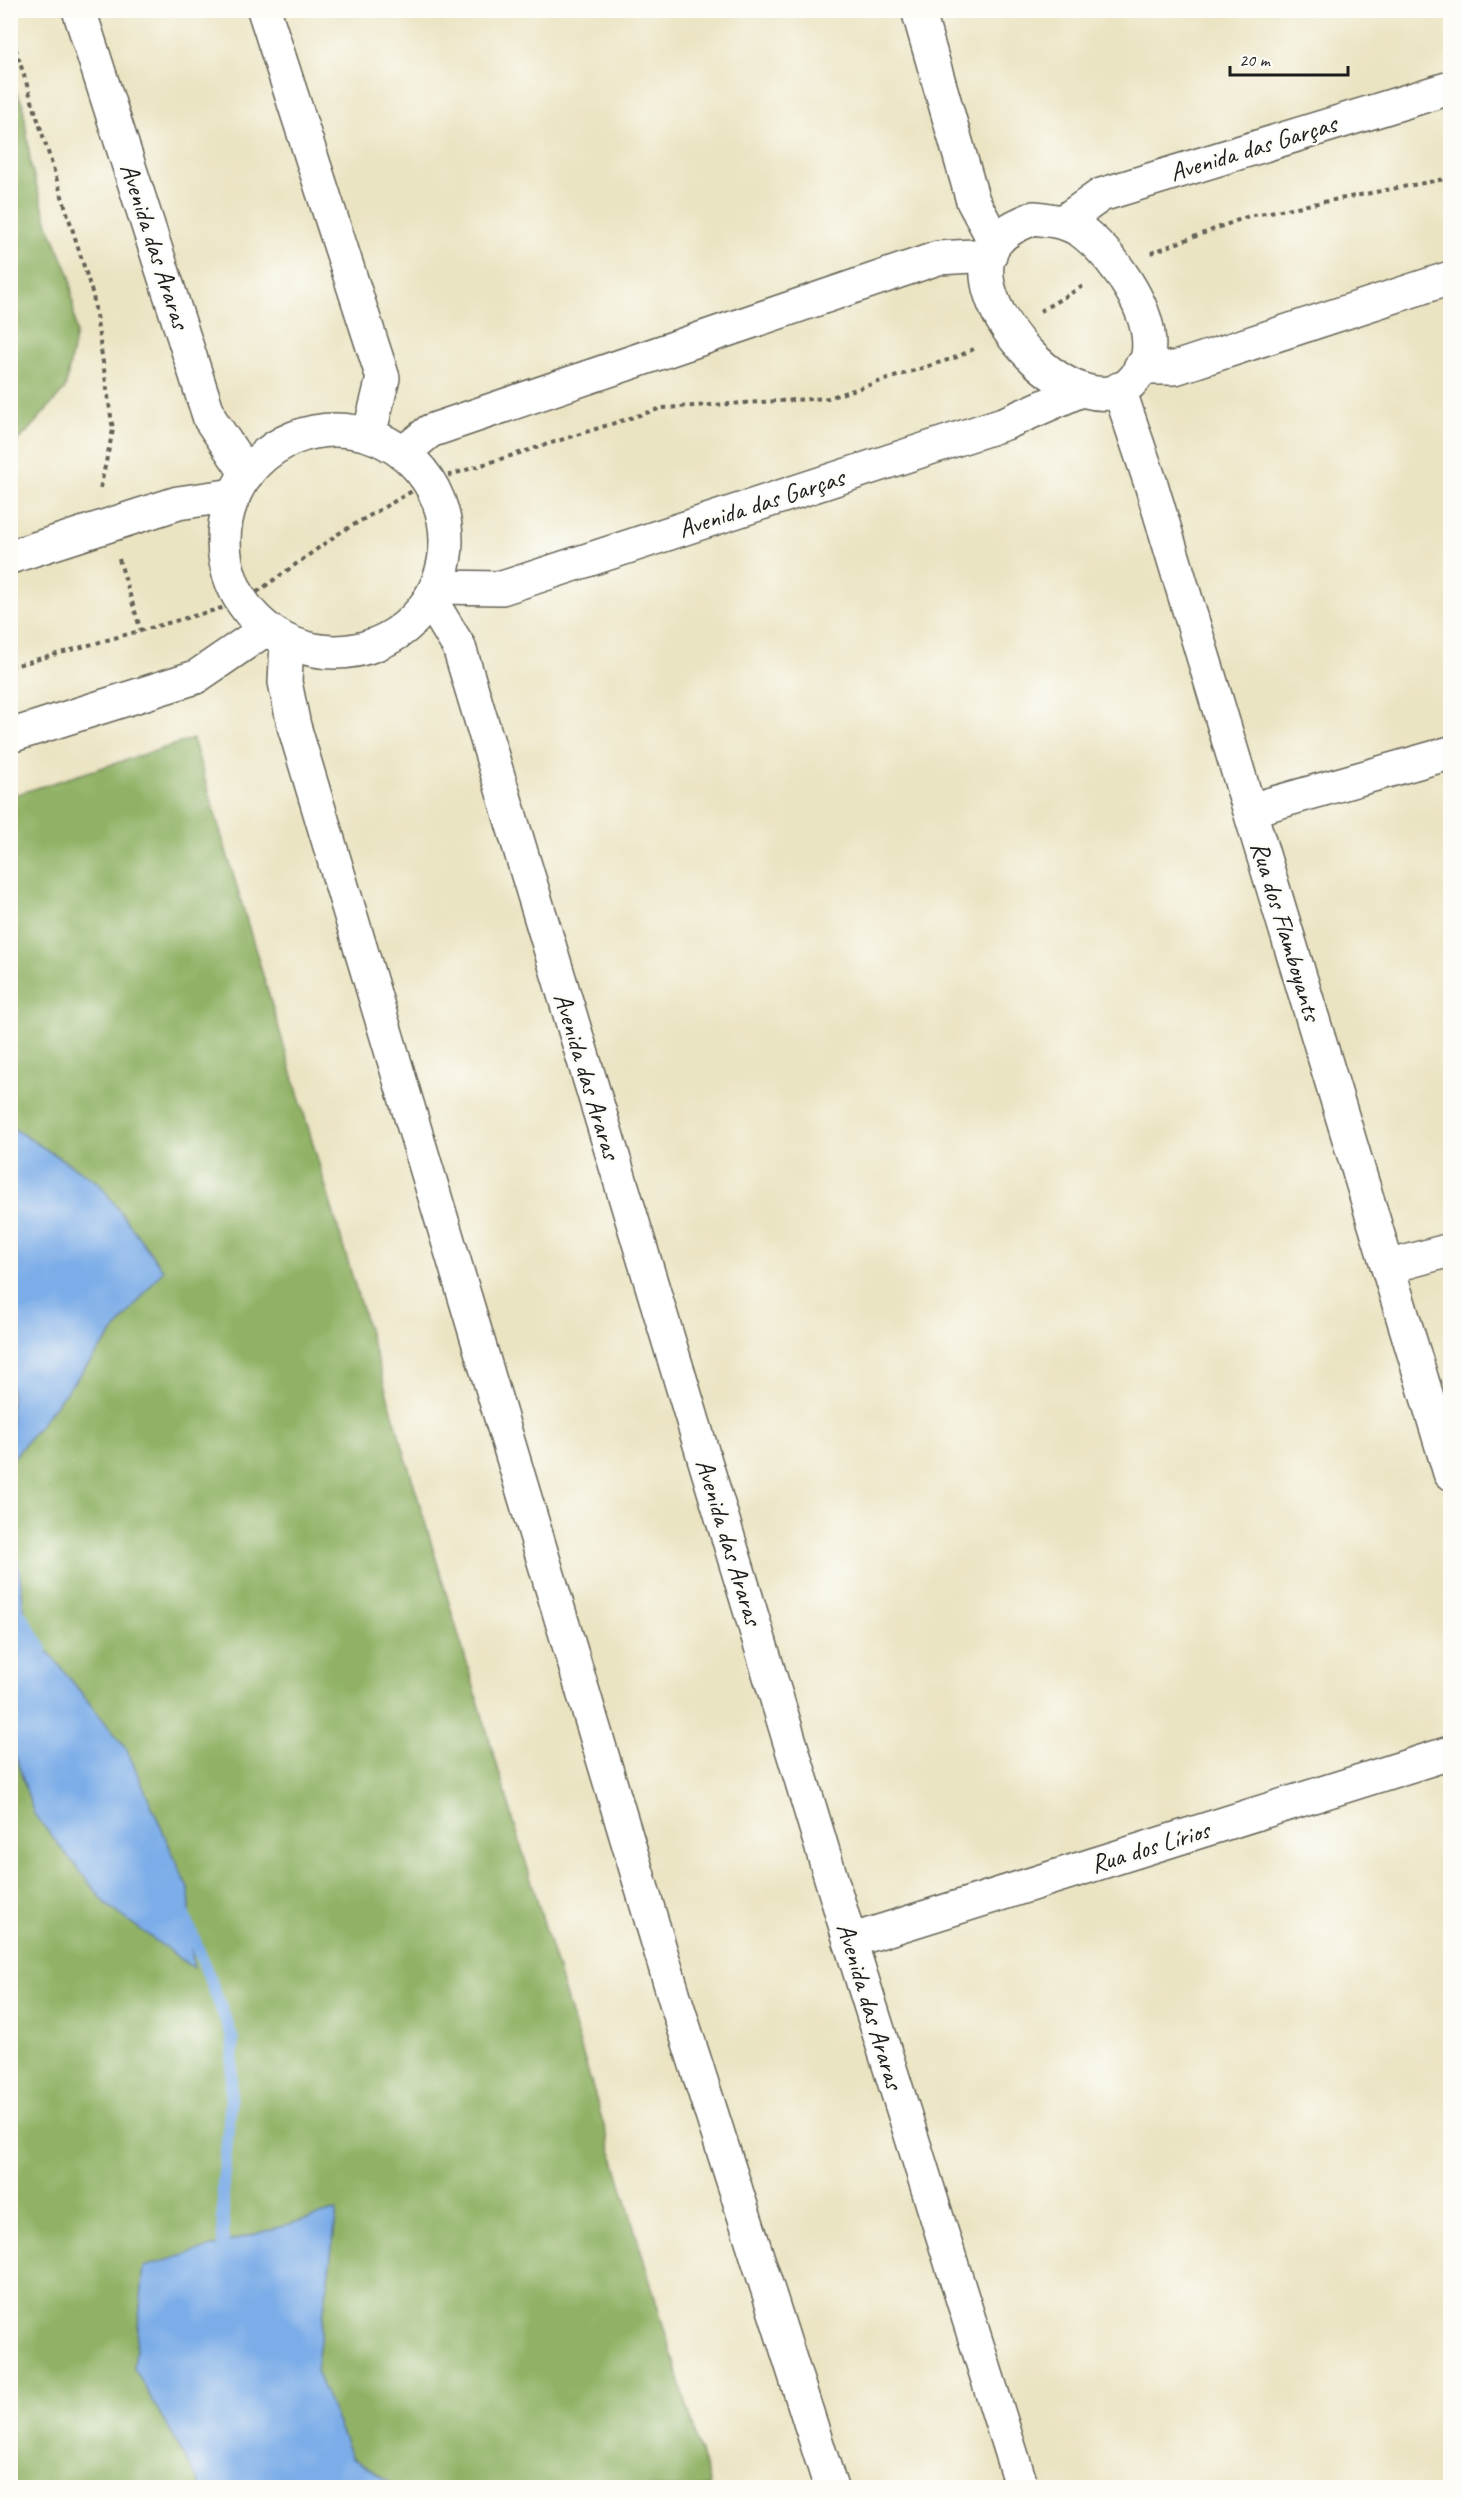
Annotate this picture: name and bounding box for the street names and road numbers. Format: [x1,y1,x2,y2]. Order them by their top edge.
street label: Avenida das Garças [1166,106,1342,189]
street label: Avenida das Araras [113,159,198,335]
street label: Avenida das Garças [674,460,850,545]
street label: Rua dos Flamboyants [1243,838,1330,1026]
street label: Avenida das Araras [546,989,629,1165]
street label: Avenida das Araras [688,1455,771,1631]
street label: Rua dos Lírios [1087,1813,1215,1881]
street label: Avenida das Araras [829,1919,912,2095]

